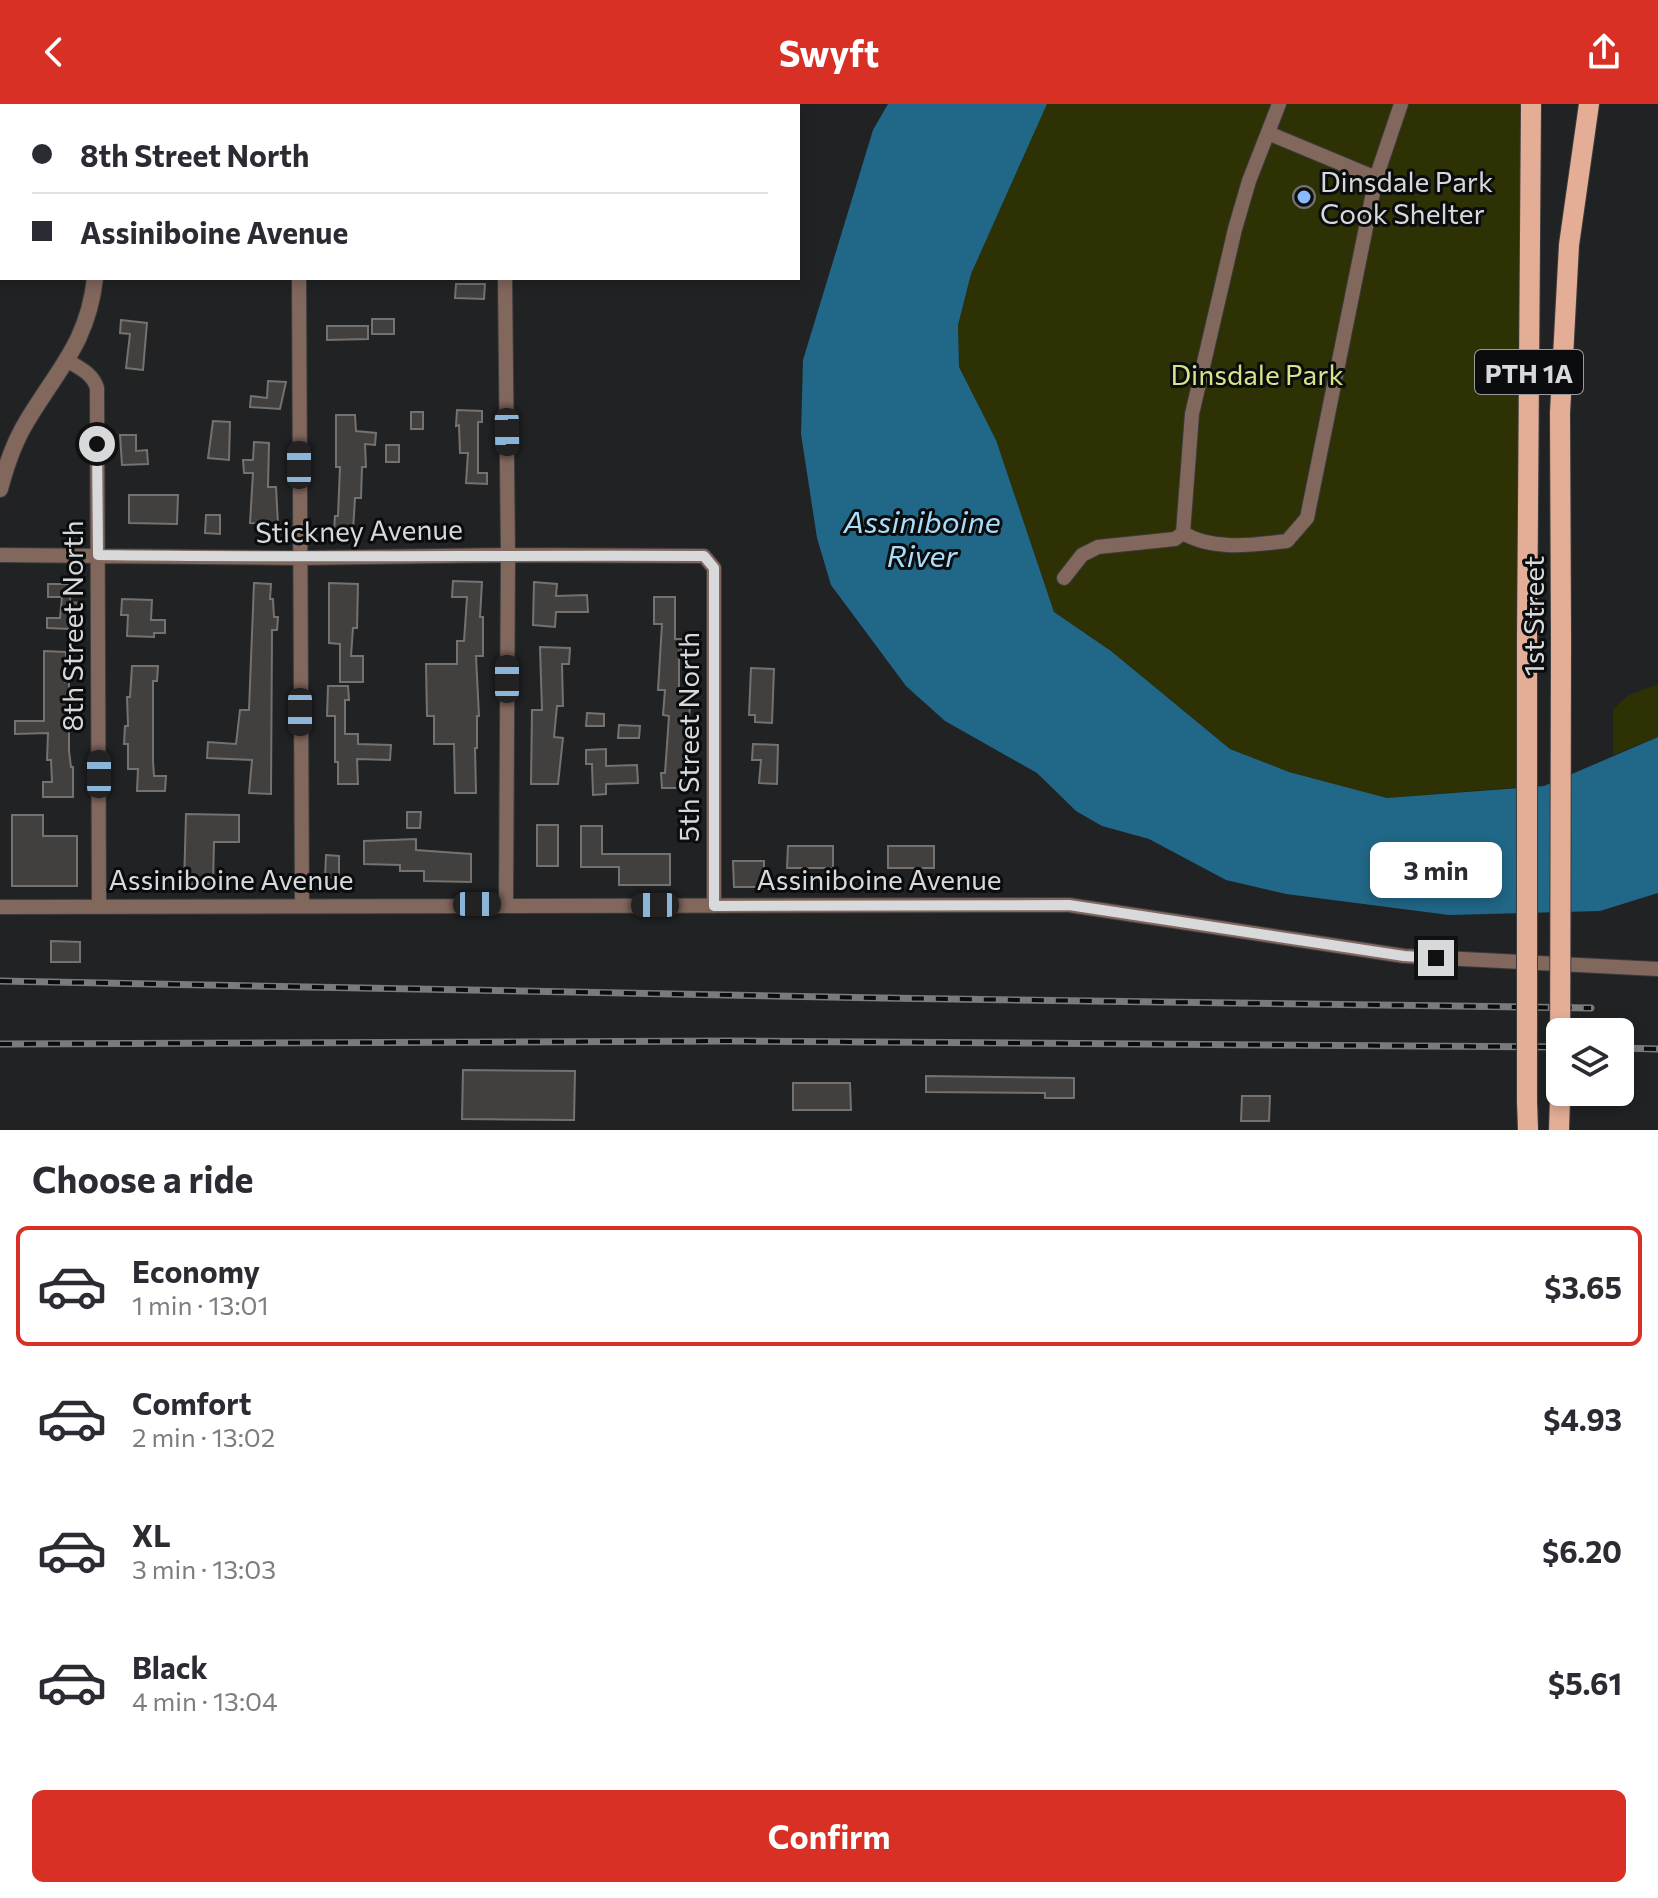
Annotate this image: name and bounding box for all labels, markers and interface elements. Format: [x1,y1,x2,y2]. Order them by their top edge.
icon: back [32,30,76,74]
text: Swyft [779,30,879,74]
icon: share [1582,30,1626,74]
text: 8th Street North [80,136,309,173]
place label: Dinsdale Park Cook Shelter [1320,164,1493,230]
marker: Dinsdale Park Cook Shelter [1295,188,1313,206]
text: Assiniboine Avenue [80,213,348,250]
road number: PTH 1A [1475,350,1583,394]
park label: Dinsdale Park [1170,357,1344,391]
car [495,408,519,456]
route start [79,426,115,462]
car [287,441,311,489]
water label: Assiniboine River [842,502,1001,573]
street label: Stickney Avenue [255,511,463,549]
street label: 8th Street North [55,521,89,731]
street label: 1st Street [1516,556,1550,676]
street label: 5th Street North [671,632,705,842]
car [495,655,519,703]
car [288,688,312,736]
car [87,750,111,798]
callout: 3 min [1370,842,1502,898]
text: 3 min [1403,854,1469,885]
street label: Assiniboine Avenue [108,862,354,896]
street label: Assiniboine Avenue [756,862,1002,896]
car [453,892,501,916]
car [631,893,679,917]
route end [1418,940,1454,976]
map controls [1546,1018,1634,1106]
button: layers [1546,1018,1634,1106]
text: Choose a ride [32,1156,253,1200]
icon: car [36,1250,108,1322]
text: Economy [132,1252,260,1289]
text: $3.65 [1544,1268,1622,1305]
text: 1 min · 13:01 [132,1289,269,1320]
icon: car [36,1382,108,1454]
text: Comfort [132,1384,251,1421]
text: $4.93 [1543,1400,1622,1437]
text: 2 min · 13:02 [132,1421,275,1452]
icon: car [36,1514,108,1586]
text: XL [132,1516,171,1553]
text: $6.20 [1542,1532,1622,1569]
text: 3 min · 13:03 [132,1553,276,1584]
icon: car [36,1646,108,1718]
text: Black [132,1648,208,1685]
text: $5.61 [1548,1664,1622,1701]
text: 4 min · 13:04 [132,1685,278,1716]
button: Confirm [32,1790,1626,1882]

